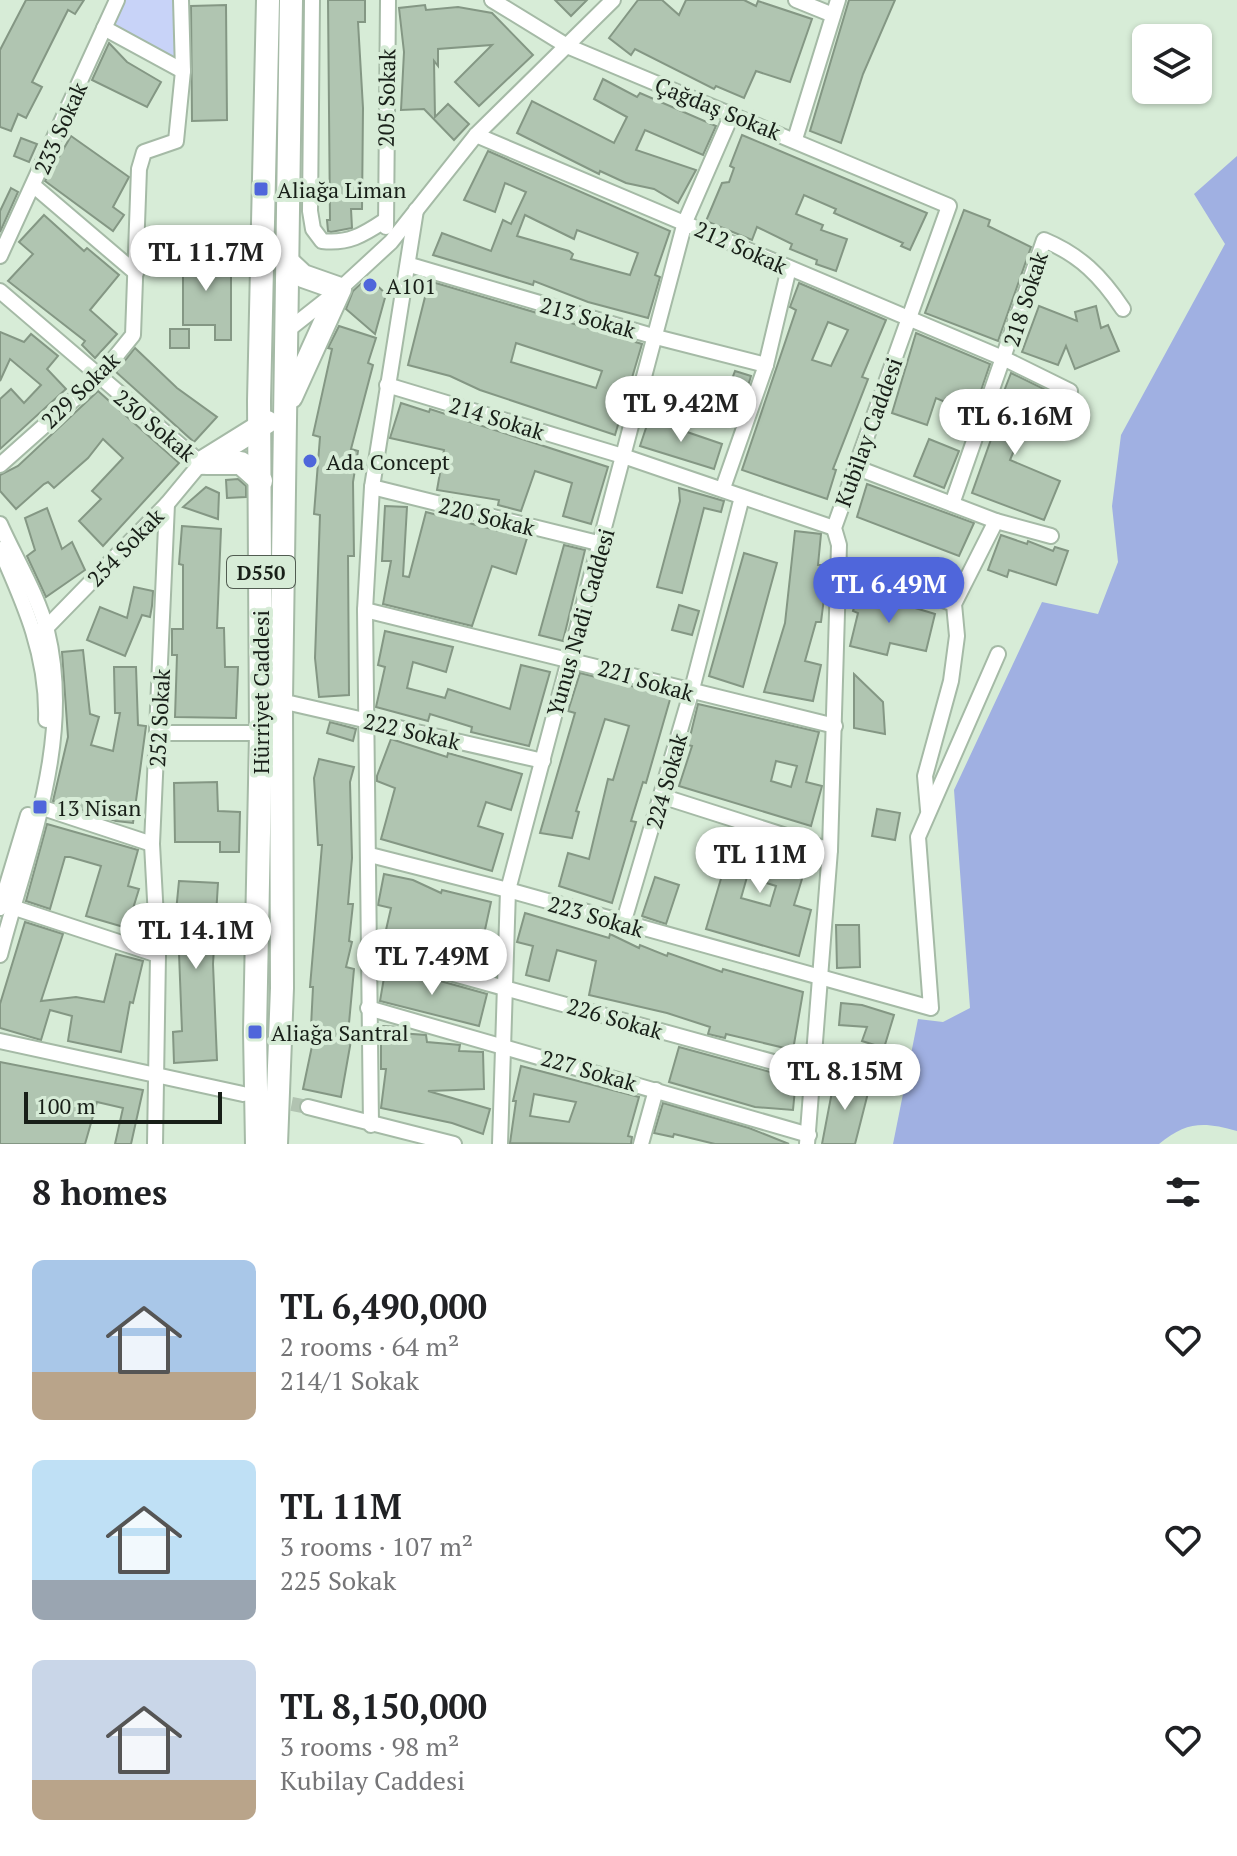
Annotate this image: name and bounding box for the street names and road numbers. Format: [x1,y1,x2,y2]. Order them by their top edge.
street label: 205 Sokak [371,48,401,147]
street label: Çağdaş Sokak [651,70,786,147]
street label: 233 Sokak [27,77,94,179]
street label: 212 Sokak [690,214,792,281]
street label: 218 Sokak [996,247,1054,350]
street label: 213 Sokak [537,290,640,345]
street label: 229 Sokak [35,345,126,435]
street label: Kubilay Caddesi [828,353,908,511]
street label: 230 Sokak [108,382,202,468]
street label: 214 Sokak [446,390,549,446]
street label: 220 Sokak [436,490,539,542]
street label: 254 Sokak [80,501,170,592]
street label: Yunus Nadi Caddesi [539,525,621,719]
road number: D550 [227,556,295,588]
street label: Hürriyet Caddesi [246,610,275,774]
street label: 221 Sokak [595,653,698,708]
street label: 252 Sokak [142,668,176,768]
street label: 222 Sokak [361,706,464,756]
street label: 224 Sokak [639,729,694,832]
street label: 223 Sokak [545,889,648,944]
street label: 226 Sokak [564,991,667,1046]
street label: 227 Sokak [538,1043,641,1098]

